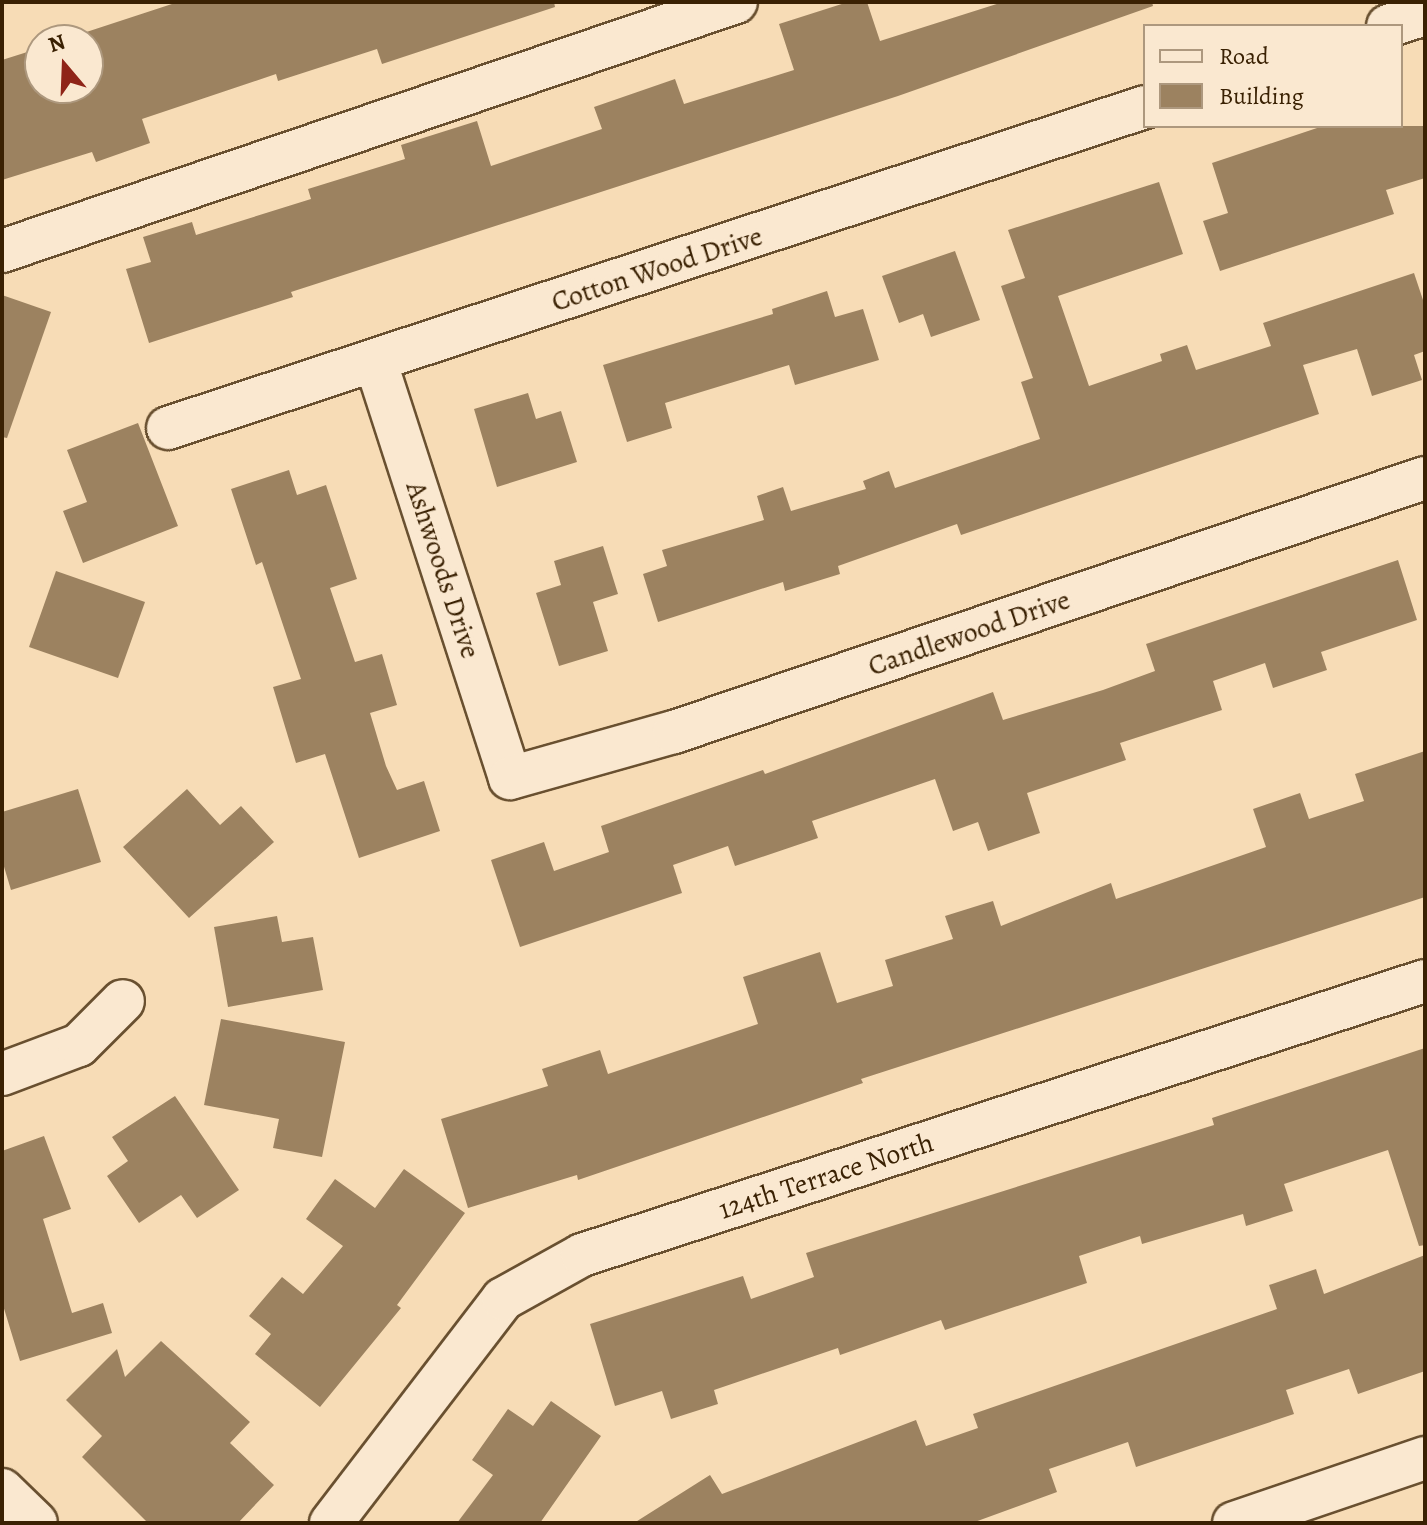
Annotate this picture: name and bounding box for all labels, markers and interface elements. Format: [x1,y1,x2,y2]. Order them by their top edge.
north arrow [24,24,104,104]
legend [1143,24,1403,128]
text: N [44,26,69,60]
text: Road [1219,40,1269,72]
text: Building [1219,80,1304,112]
street label: Cotton Wood Drive [547,219,767,319]
street label: Ashwoods Drive [399,477,487,663]
street label: Candlewood Drive [864,583,1074,683]
street label: 124th Terrace North [714,1125,938,1227]

